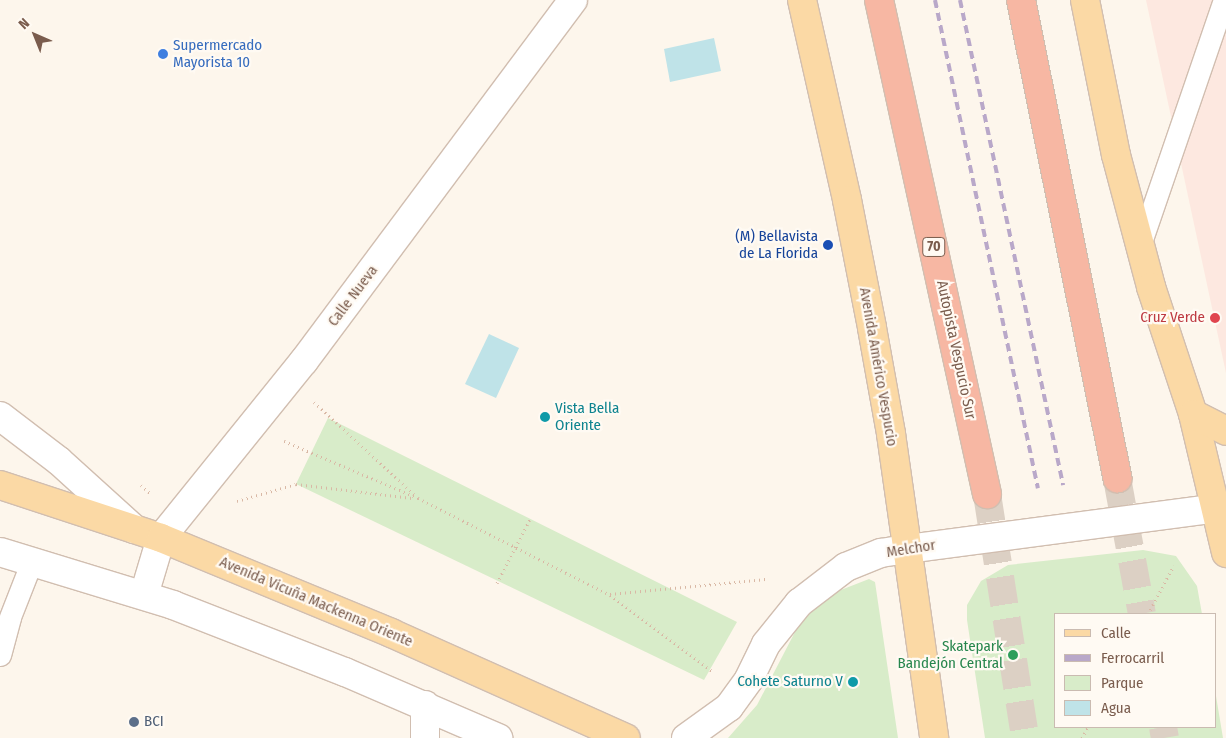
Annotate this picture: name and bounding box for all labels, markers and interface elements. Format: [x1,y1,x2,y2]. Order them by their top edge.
north arrow [10,10,60,60]
text: N [15,15,33,33]
place label: Supermercado Mayorista 10 [173,36,262,71]
marker: Supermercado Mayorista 10 [157,48,169,60]
place label: (M) Bellavista de La Florida [735,227,818,262]
road number: 70 [922,236,946,258]
marker: (M) Bellavista de La Florida [822,239,834,251]
street label: Calle Nueva [324,262,382,330]
street label: Autopista Vespucio Sur [933,279,979,421]
street label: Avenida Américo Vespucio [855,286,901,448]
place label: Cruz Verde [1140,309,1205,327]
marker: Cruz Verde [1209,312,1221,324]
place label: Vista Bella Oriente [555,399,619,434]
marker: Vista Bella Oriente [539,411,551,423]
street label: Melchor [885,536,937,562]
street label: Avenida Vicuña Mackenna Oriente [217,553,415,651]
legend [1054,613,1216,728]
text: Calle [1101,624,1131,642]
place label: Skatepark Bandejón Central [898,637,1003,672]
marker: Skatepark Bandejón Central [1007,649,1019,661]
text: Ferrocarril [1101,649,1164,667]
place label: Cohete Saturno V [737,673,843,691]
text: Parque [1101,674,1144,692]
marker: Cohete Saturno V [847,676,859,688]
text: Agua [1101,699,1131,717]
place label: BCI [144,713,164,731]
marker: BCI [128,716,140,728]

